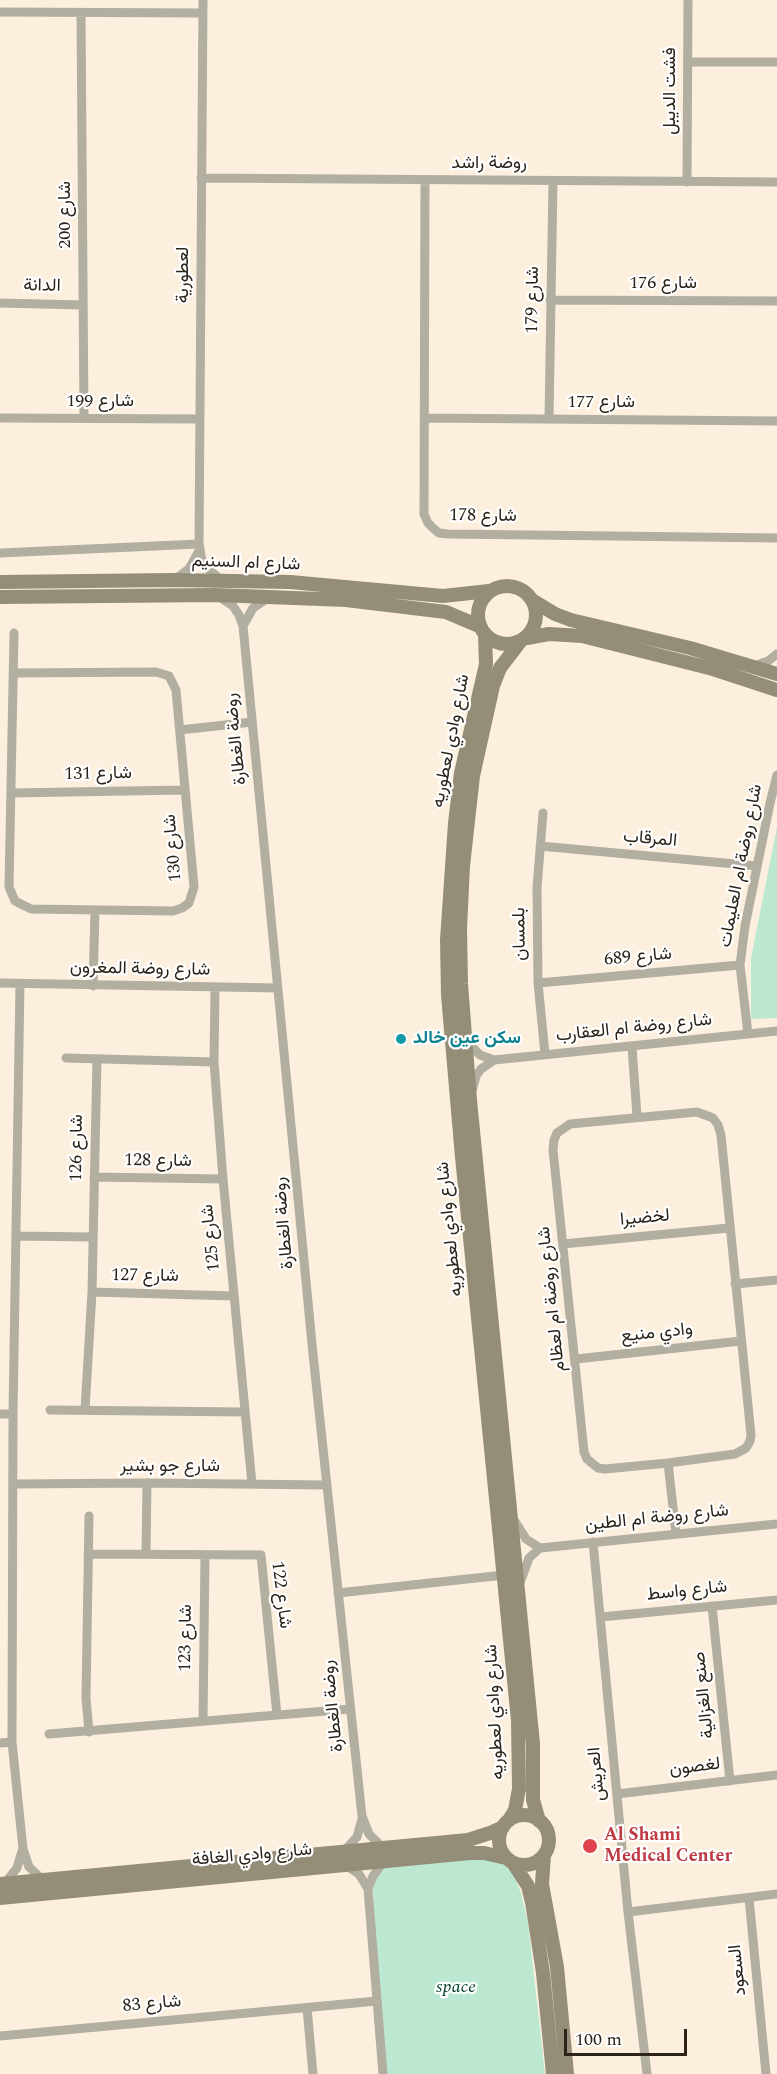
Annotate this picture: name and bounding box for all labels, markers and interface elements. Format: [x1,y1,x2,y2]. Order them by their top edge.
street label: فشت الديبل [660,47,682,135]
street label: روضة راشد [451,153,527,175]
street label: شارع 200 [55,181,77,249]
street label: لعطورية [173,247,195,303]
street label: شارع 179 [523,266,545,334]
street label: شارع 176 [629,273,697,295]
street label: الدانة [23,276,61,298]
street label: شارع 199 [66,391,134,413]
street label: شارع 177 [567,392,635,414]
street label: شارع 178 [449,506,517,528]
street label: شارع ام السنيم [191,551,301,577]
street label: شارع وادي لعطوريه [428,672,476,810]
street label: روضة الغطارة [221,692,253,786]
street label: شارع 131 [64,764,132,786]
street label: شارع روضة ام العليمات [716,783,768,949]
street label: شارع 130 [160,813,188,883]
street label: المرقاب [622,827,678,853]
street label: بلمسان [510,907,532,961]
street label: شارع 689 [603,944,673,972]
street label: شارع روضة المغرون [70,958,210,982]
street label: شارع روضة ام العقارب [555,1010,713,1048]
place label: سكن عين خالد [413,1028,521,1050]
marker: سكن عين خالد [394,1032,408,1046]
street label: شارع 126 [67,1114,89,1182]
street label: شارع 128 [124,1151,192,1173]
street label: شارع وادي لعطوريه [433,1161,469,1297]
street label: روضة الغطارة [270,1176,300,1270]
street label: شارع 125 [198,1203,226,1273]
street label: لخضيرا [619,1206,671,1232]
street label: شارع روضة ام لعظام [535,1225,571,1373]
street label: شارع 127 [111,1266,179,1288]
street label: وادي منيع [620,1319,694,1349]
street label: شارع جو بشير [120,1456,220,1478]
street label: شارع روضة ام الطين [584,1501,730,1537]
street label: شارع 122 [265,1560,295,1630]
street label: شارع واسط [646,1577,728,1607]
street label: شارع 123 [176,1604,198,1672]
street label: شارع وادي لعطوريه [482,1644,510,1780]
street label: صنع الغزالية [690,1651,720,1739]
street label: روضة الغطارة [318,1659,350,1753]
street label: العريش [585,1746,611,1802]
street label: لغصون [668,1754,722,1782]
place label: Al Shami Medical Center [604,1825,732,1868]
marker: Al Shami Medical Center [581,1837,599,1855]
street label: شارع وادي الغافة [191,1840,313,1872]
street label: السعود [726,1943,752,1997]
park label: space [436,1977,476,1999]
street label: شارع 83 [122,1992,182,2018]
scale bar [567,2017,690,2055]
text: 100 m [575,2026,622,2053]

